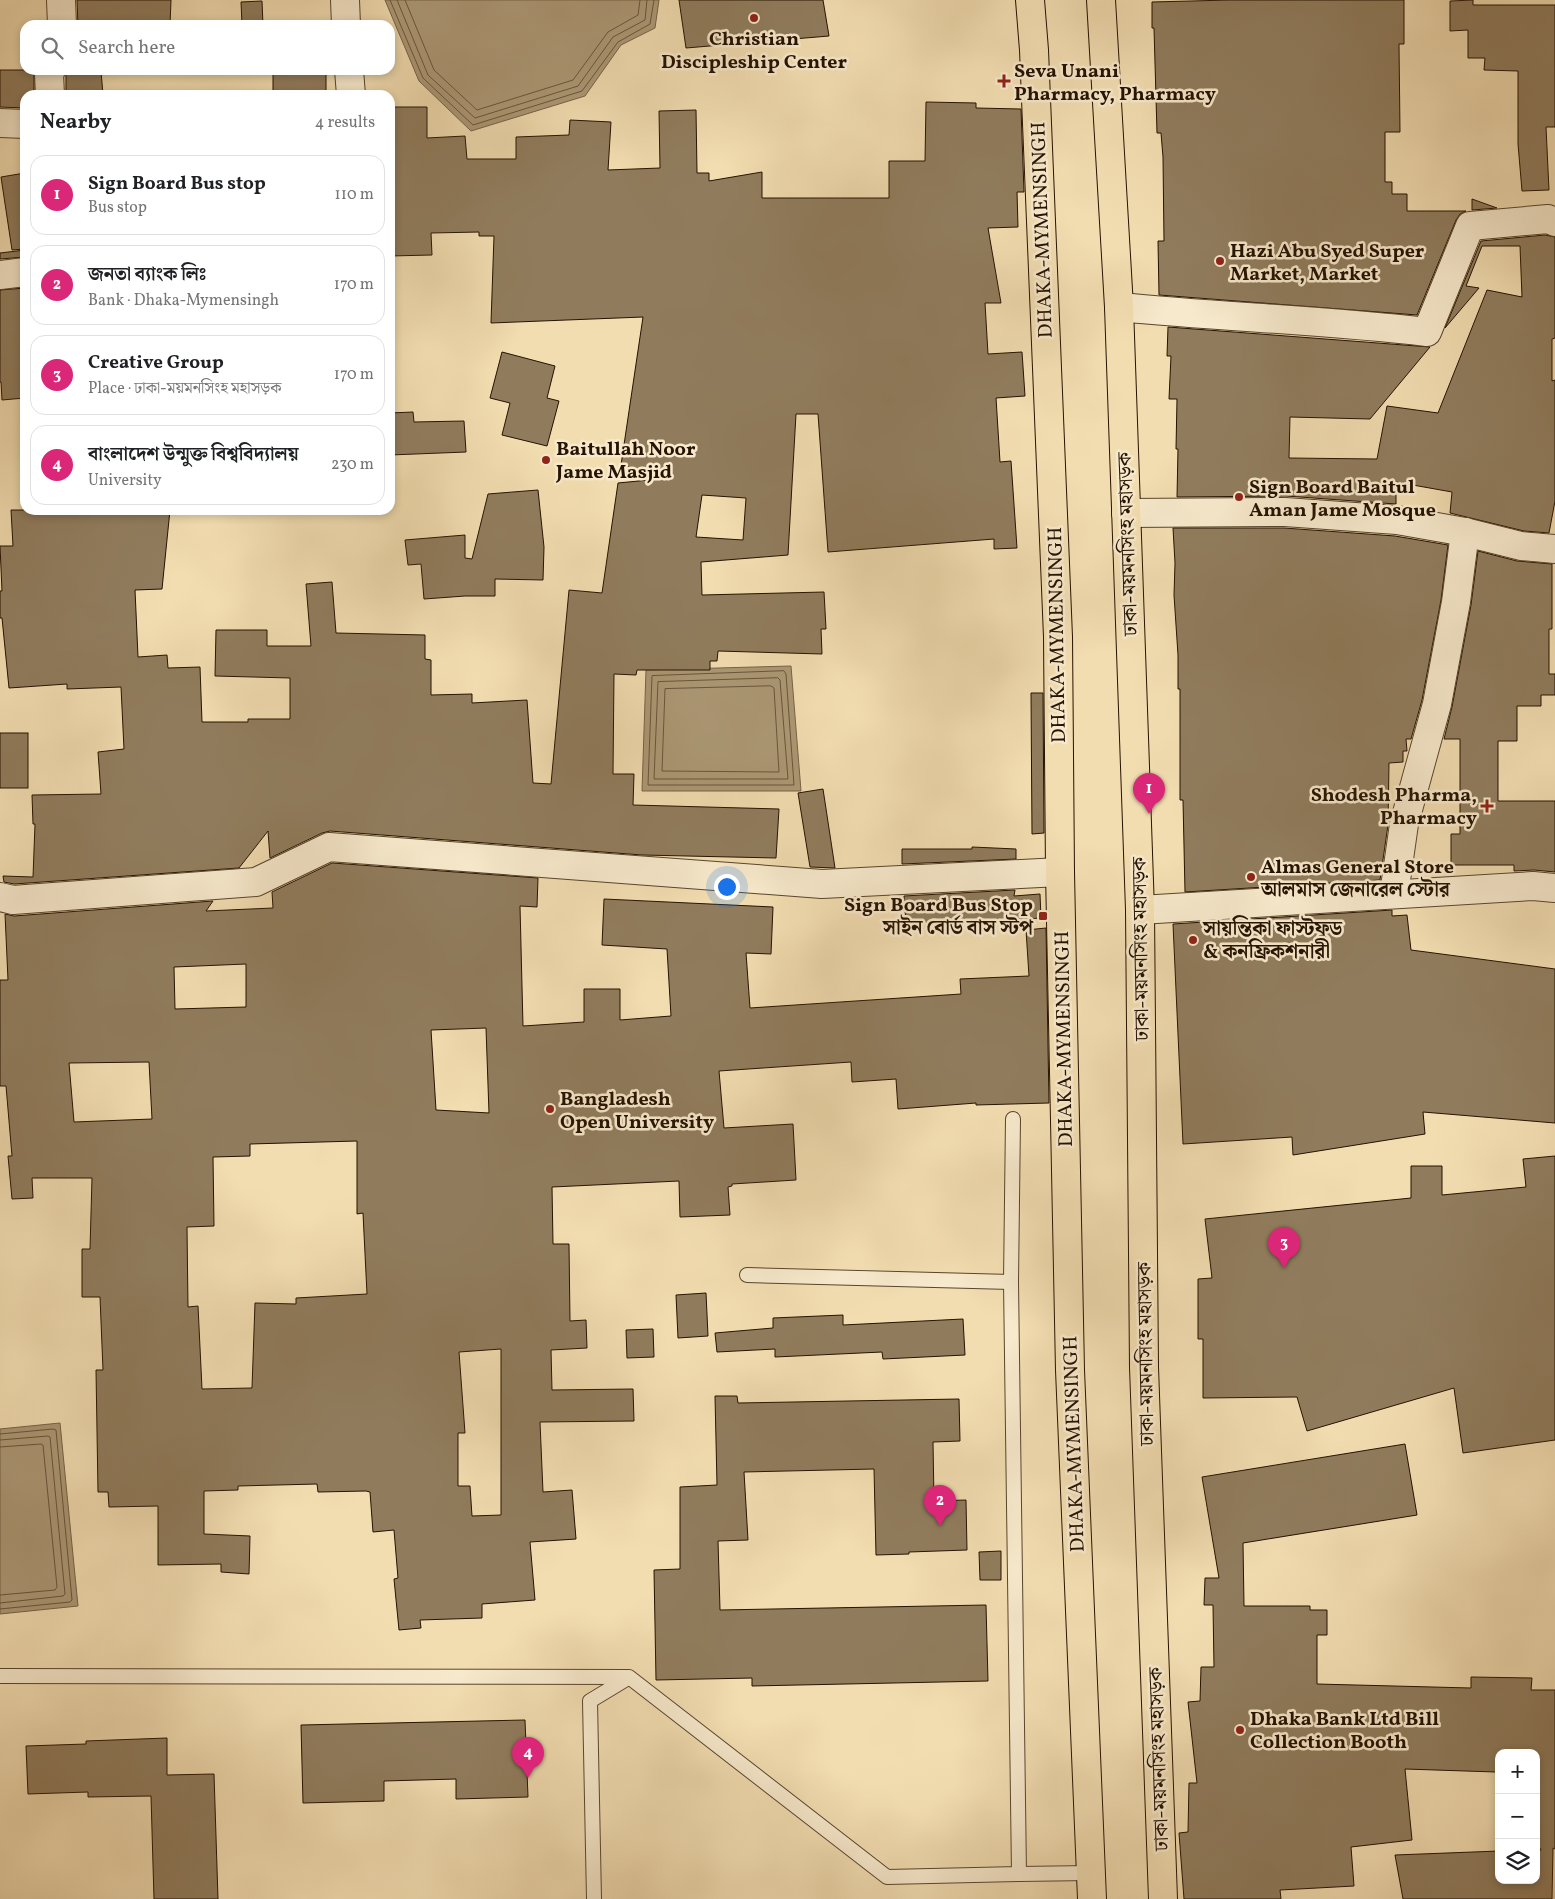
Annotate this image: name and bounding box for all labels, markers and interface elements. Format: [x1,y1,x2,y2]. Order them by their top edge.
marker: Christian Discipleship Center [748,12,760,24]
search box [20,20,395,75]
place label: Christian Discipleship Center [661,26,848,77]
icon: search [38,34,66,62]
text: Search here [78,35,175,61]
place label: Seva Unani Pharmacy, Pharmacy [1014,58,1216,109]
marker: Seva Unani Pharmacy, Pharmacy [998,75,1010,87]
text: Nearby [40,108,111,137]
text: 4 results [315,112,375,134]
street label: DHAKA-MYMENSINGH [1025,121,1061,339]
text: Sign Board Bus stop [88,171,266,197]
text: 1 [54,184,60,206]
text: 110 m [335,184,374,206]
text: Bus stop [88,197,147,219]
place label: Hazi Abu Syed Super Market, Market [1230,238,1425,289]
marker: Hazi Abu Syed Super Market, Market [1214,255,1226,267]
text: জনতা ব্যাংক লিঃ [88,262,207,288]
text: 2 [53,274,61,296]
text: 170 m [334,274,374,296]
text: Bank · Dhaka-Mymensingh [88,290,279,312]
text: Creative Group [88,350,224,376]
text: 3 [53,364,61,386]
text: 170 m [334,364,374,386]
text: Place · ঢাকা-ময়মনসিংহ মহাসড়ক [88,378,282,400]
place label: Baitullah Noor Jame Masjid [555,436,696,487]
text: বাংলাদেশ উন্মুক্ত বিশ্ববিদ্যালয় [88,442,299,468]
street label: ঢাকা-ময়মনসিংহ মহাসড়ক [1112,451,1146,637]
text: 4 [52,454,62,476]
text: 230 m [331,454,374,476]
marker: Baitullah Noor Jame Masjid [540,454,552,466]
text: University [88,470,162,492]
place label: Sign Board Baitul Aman Jame Mosque [1249,474,1436,525]
marker: Sign Board Baitul Aman Jame Mosque [1233,491,1245,503]
street label: DHAKA-MYMENSINGH [1042,526,1074,743]
pin: 1 [1133,773,1165,814]
place label: Shodesh Pharma, Pharmacy [1311,782,1477,833]
marker: Shodesh Pharma, Pharmacy [1481,800,1493,812]
place label: Almas General Store আলমাস জেনারেল স্টোর [1260,854,1454,905]
street label: ঢাকা-ময়মনসিংহ মহাসড়ক [1126,856,1158,1042]
marker: Almas General Store আলমাস জেনারেল স্টোর [1245,871,1257,883]
your location [714,874,740,900]
place label: Sign Board Bus Stop সাইন বোর্ড বাস স্টপ [844,892,1034,943]
marker: Sign Board Bus Stop সাইন বোর্ড বাস স্টপ [1037,910,1049,922]
place label: সায়ন্তিকা ফাস্টফুড & কনফ্রিকশনারী [1202,915,1343,967]
street label: DHAKA-MYMENSINGH [1049,930,1081,1147]
marker: সায়ন্তিকা ফাস্টফুড & কনফ্রিকশনারী [1187,934,1199,946]
place label: Bangladesh Open University [560,1086,714,1137]
marker: Bangladesh Open University [544,1103,556,1115]
pin: 3 [1268,1227,1300,1268]
street label: ঢাকা-ময়মনসিংহ মহাসড়ক [1131,1261,1163,1447]
street label: DHAKA-MYMENSINGH [1057,1335,1093,1553]
pin: 2 [924,1485,956,1526]
street label: ঢাকা-ময়মনসিংহ মহাসড়ক [1143,1666,1177,1852]
place label: Dhaka Bank Ltd Bill Collection Booth [1250,1706,1439,1757]
marker: Dhaka Bank Ltd Bill Collection Booth [1234,1724,1246,1736]
pin: 4 [512,1737,544,1778]
map controls [1495,1749,1540,1884]
button: + [1495,1749,1540,1794]
button: − [1495,1794,1540,1839]
button: layers [1495,1839,1540,1884]

